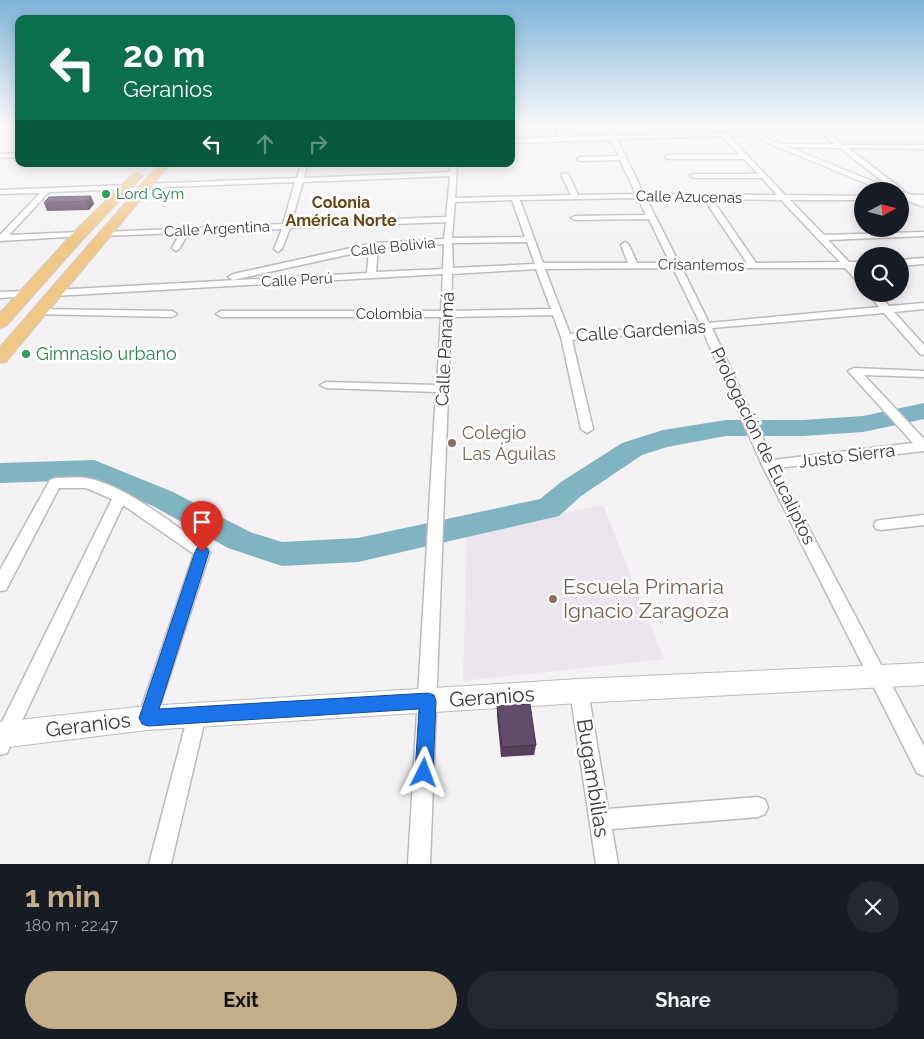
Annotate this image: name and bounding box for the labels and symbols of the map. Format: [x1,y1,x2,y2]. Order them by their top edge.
north arrow [854,182,909,238]
place label: Lord Gym [116,185,184,203]
street label: Calle Azucenas [636,187,742,207]
marker: Lord Gym [100,188,112,200]
district label: Colonia América Norte [285,193,397,230]
street label: Calle Argentina [164,217,270,241]
street label: Calle Bolivia [350,234,436,260]
street label: Crisantemos [658,255,744,275]
street label: Calle Perú [261,269,333,291]
street label: Calle Panamá [431,291,458,407]
street label: Colombia [356,305,422,323]
street label: Calle Gardenias [575,315,707,346]
place label: Gimnasio urbano [36,343,177,364]
street label: Prologación de Eucaliptos [707,344,820,548]
marker: Gimnasio urbano [20,348,32,360]
place label: Colegio Las Águilas [462,422,556,464]
marker: Colegio Las Águilas [446,437,458,449]
street label: Justo Sierra [798,439,896,472]
pin [181,501,223,552]
place label: Escuela Primaria Ignacio Zaragoza [563,574,729,623]
marker: Escuela Primaria Ignacio Zaragoza [547,593,559,605]
street label: Geranios [448,681,536,712]
street label: Geranios [44,707,132,742]
street label: Bugambilias [572,717,615,839]
position arrow [397,746,449,798]

